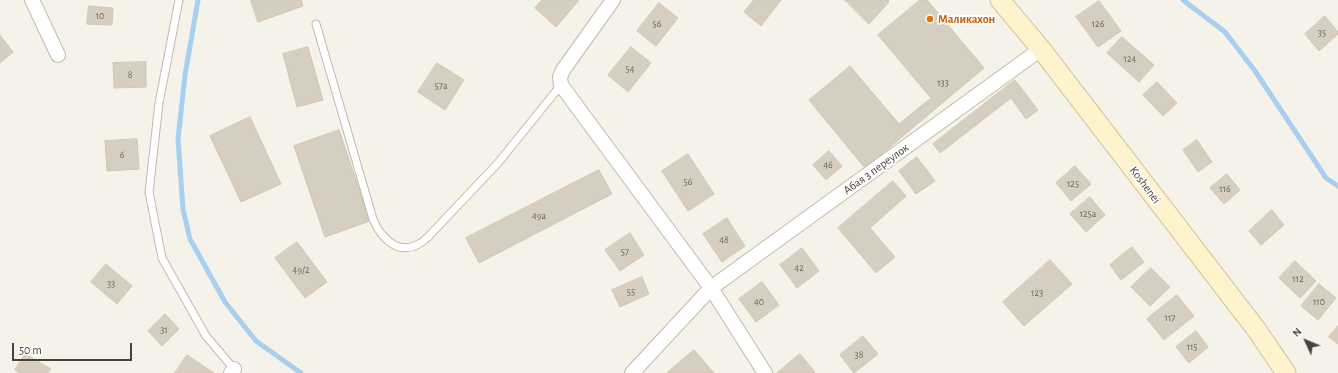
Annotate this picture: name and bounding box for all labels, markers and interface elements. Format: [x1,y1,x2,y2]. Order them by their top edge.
house number: 10 [96,10,104,22]
place label: Маликахон [938,12,995,26]
marker: Маликахон [925,14,935,24]
house number: 56 [653,18,661,30]
house number: 126 [1092,18,1104,30]
house number: 35 [1318,27,1326,39]
house number: 124 [1124,53,1136,65]
house number: 54 [626,63,634,75]
house number: 8 [128,69,132,81]
house number: 133 [937,77,949,89]
house number: 57а [435,80,447,92]
street label: Абая 3 переулок [840,140,912,198]
house number: 6 [120,149,124,161]
house number: 46 [823,159,833,171]
street label: Koshenei [1126,163,1164,207]
house number: 56 [684,176,692,188]
house number: 125 [1067,178,1079,190]
house number: 116 [1219,183,1231,195]
house number: 125а [1080,208,1096,220]
house number: 49а [532,210,546,222]
house number: 48 [719,234,729,246]
house number: 57 [621,246,629,258]
house number: 42 [794,262,804,274]
house number: 49/2 [293,264,309,276]
house number: 112 [1292,273,1304,285]
house number: 33 [107,278,115,290]
house number: 55 [627,286,635,298]
house number: 123 [1031,287,1043,299]
house number: 40 [754,296,764,308]
house number: 110 [1313,296,1325,308]
house number: 117 [1164,312,1176,324]
north arrow [1286,321,1326,361]
house number: 31 [160,324,168,336]
text: N [1290,326,1304,339]
scale bar [14,335,134,361]
house number: 115 [1186,341,1198,353]
text: 50 m [19,344,42,356]
house number: 38 [855,349,863,361]

